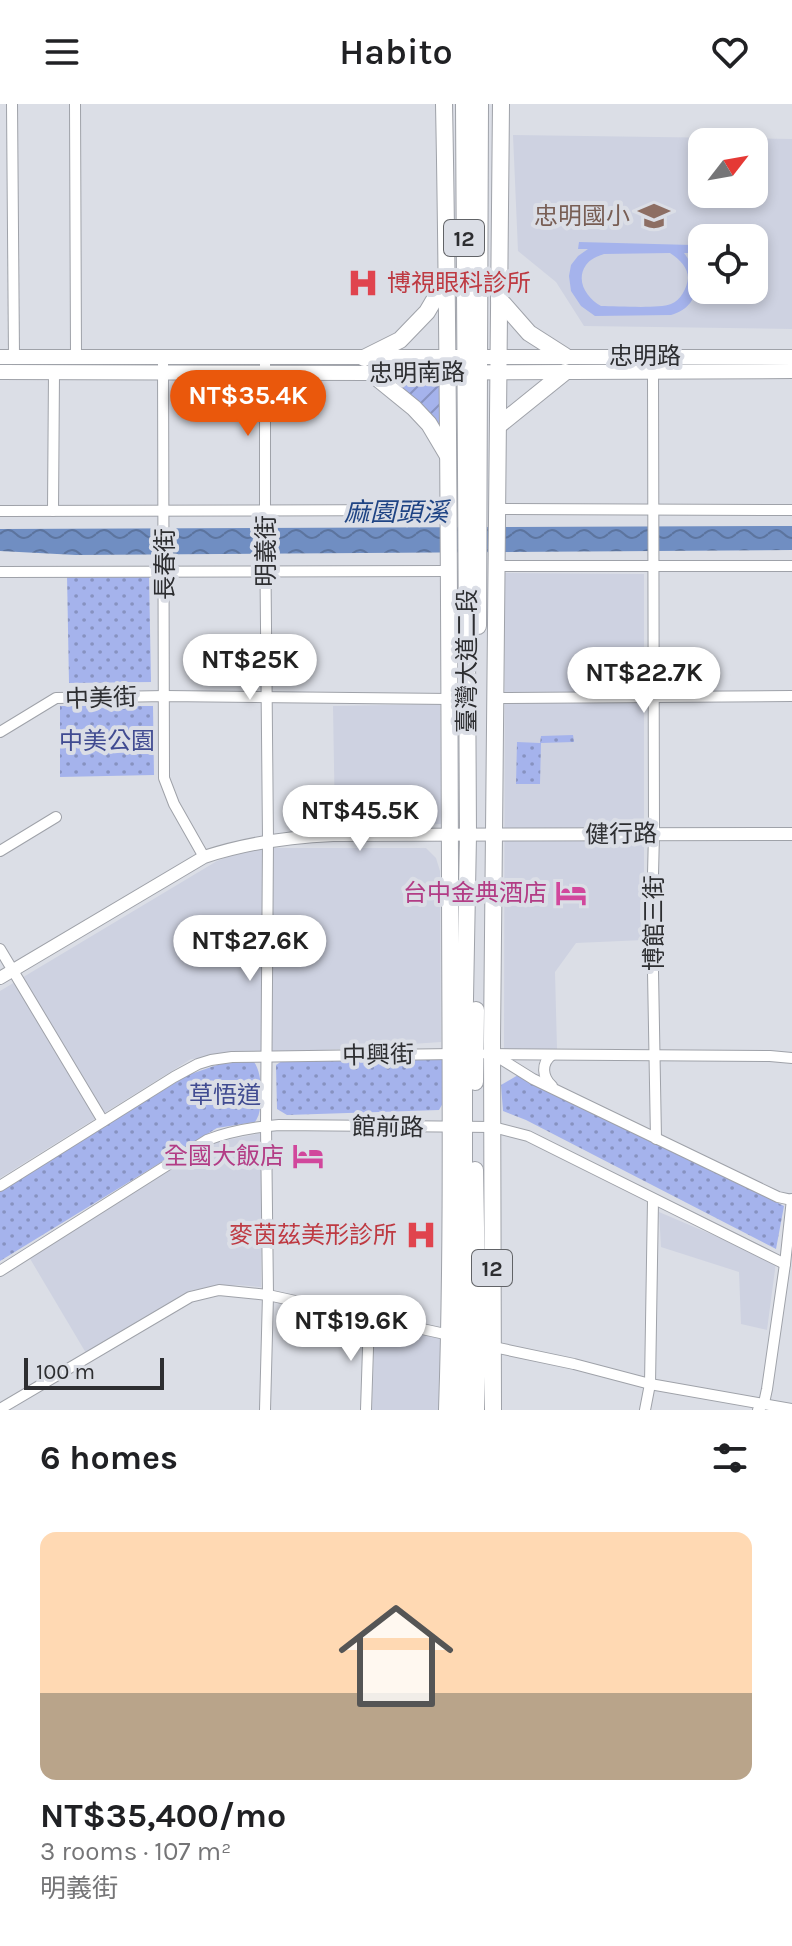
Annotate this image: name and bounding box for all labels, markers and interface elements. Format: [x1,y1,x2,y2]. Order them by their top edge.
icon: menu [40,30,84,74]
icon: heart [708,30,752,74]
text: Habito [339,31,453,73]
north arrow [688,128,768,208]
map controls [688,128,768,304]
school or university icon: 忠明國小 [637,199,671,233]
place label: 忠明國小 [534,202,630,230]
road number: 12 [444,220,484,256]
button: locate [688,224,768,304]
hospital icon: 博視眼科診所 [346,266,380,300]
place label: 博視眼科診所 [387,269,531,297]
street label: 忠明路 [609,342,681,370]
street label: 忠明南路 [369,358,465,388]
pin: NT$35.4K [165,370,331,438]
text: NT$35.4K [188,380,308,411]
water label: 麻園頭溪 [344,497,452,528]
street label: 明義街 [252,515,280,587]
street label: 長春街 [151,528,179,600]
street label: 臺灣大道二段 [453,589,481,733]
pin: NT$25K [185,634,315,702]
text: NT$25K [201,644,299,675]
pin: NT$22.7K [561,647,727,715]
text: NT$22.7K [585,657,703,688]
street label: 中美街 [65,683,137,713]
park label: 中美公園 [59,727,155,755]
pin: NT$45.5K [277,785,443,853]
text: NT$45.5K [301,795,419,826]
street label: 健行路 [585,819,657,849]
street label: 博館三街 [640,875,668,971]
hotel icon: 台中金典酒店 [554,876,588,910]
place label: 台中金典酒店 [403,879,547,907]
pin: NT$27.6K [167,915,333,983]
text: NT$27.6K [191,925,309,956]
street label: 中興街 [342,1040,414,1070]
park label: 草悟道 [189,1081,261,1109]
street label: 館前路 [352,1112,424,1142]
hotel icon: 全國大飯店 [291,1139,325,1173]
place label: 全國大飯店 [164,1142,284,1170]
hospital icon: 麥茵茲美形診所 [404,1218,438,1252]
place label: 麥茵茲美形診所 [229,1221,397,1249]
road number: 12 [472,1250,512,1286]
pin: NT$19.6K [268,1295,434,1363]
text: NT$19.6K [294,1305,408,1336]
scale bar [24,1354,164,1390]
text: 100 m [36,1359,95,1385]
icon: filters [708,1436,752,1480]
text: 6 homes [40,1438,178,1478]
icon: home [324,1584,468,1728]
text: NT$35,400/mo [40,1796,286,1836]
text: 3 rooms · 107 m² [40,1836,231,1867]
text: 明義街 [40,1873,118,1904]

